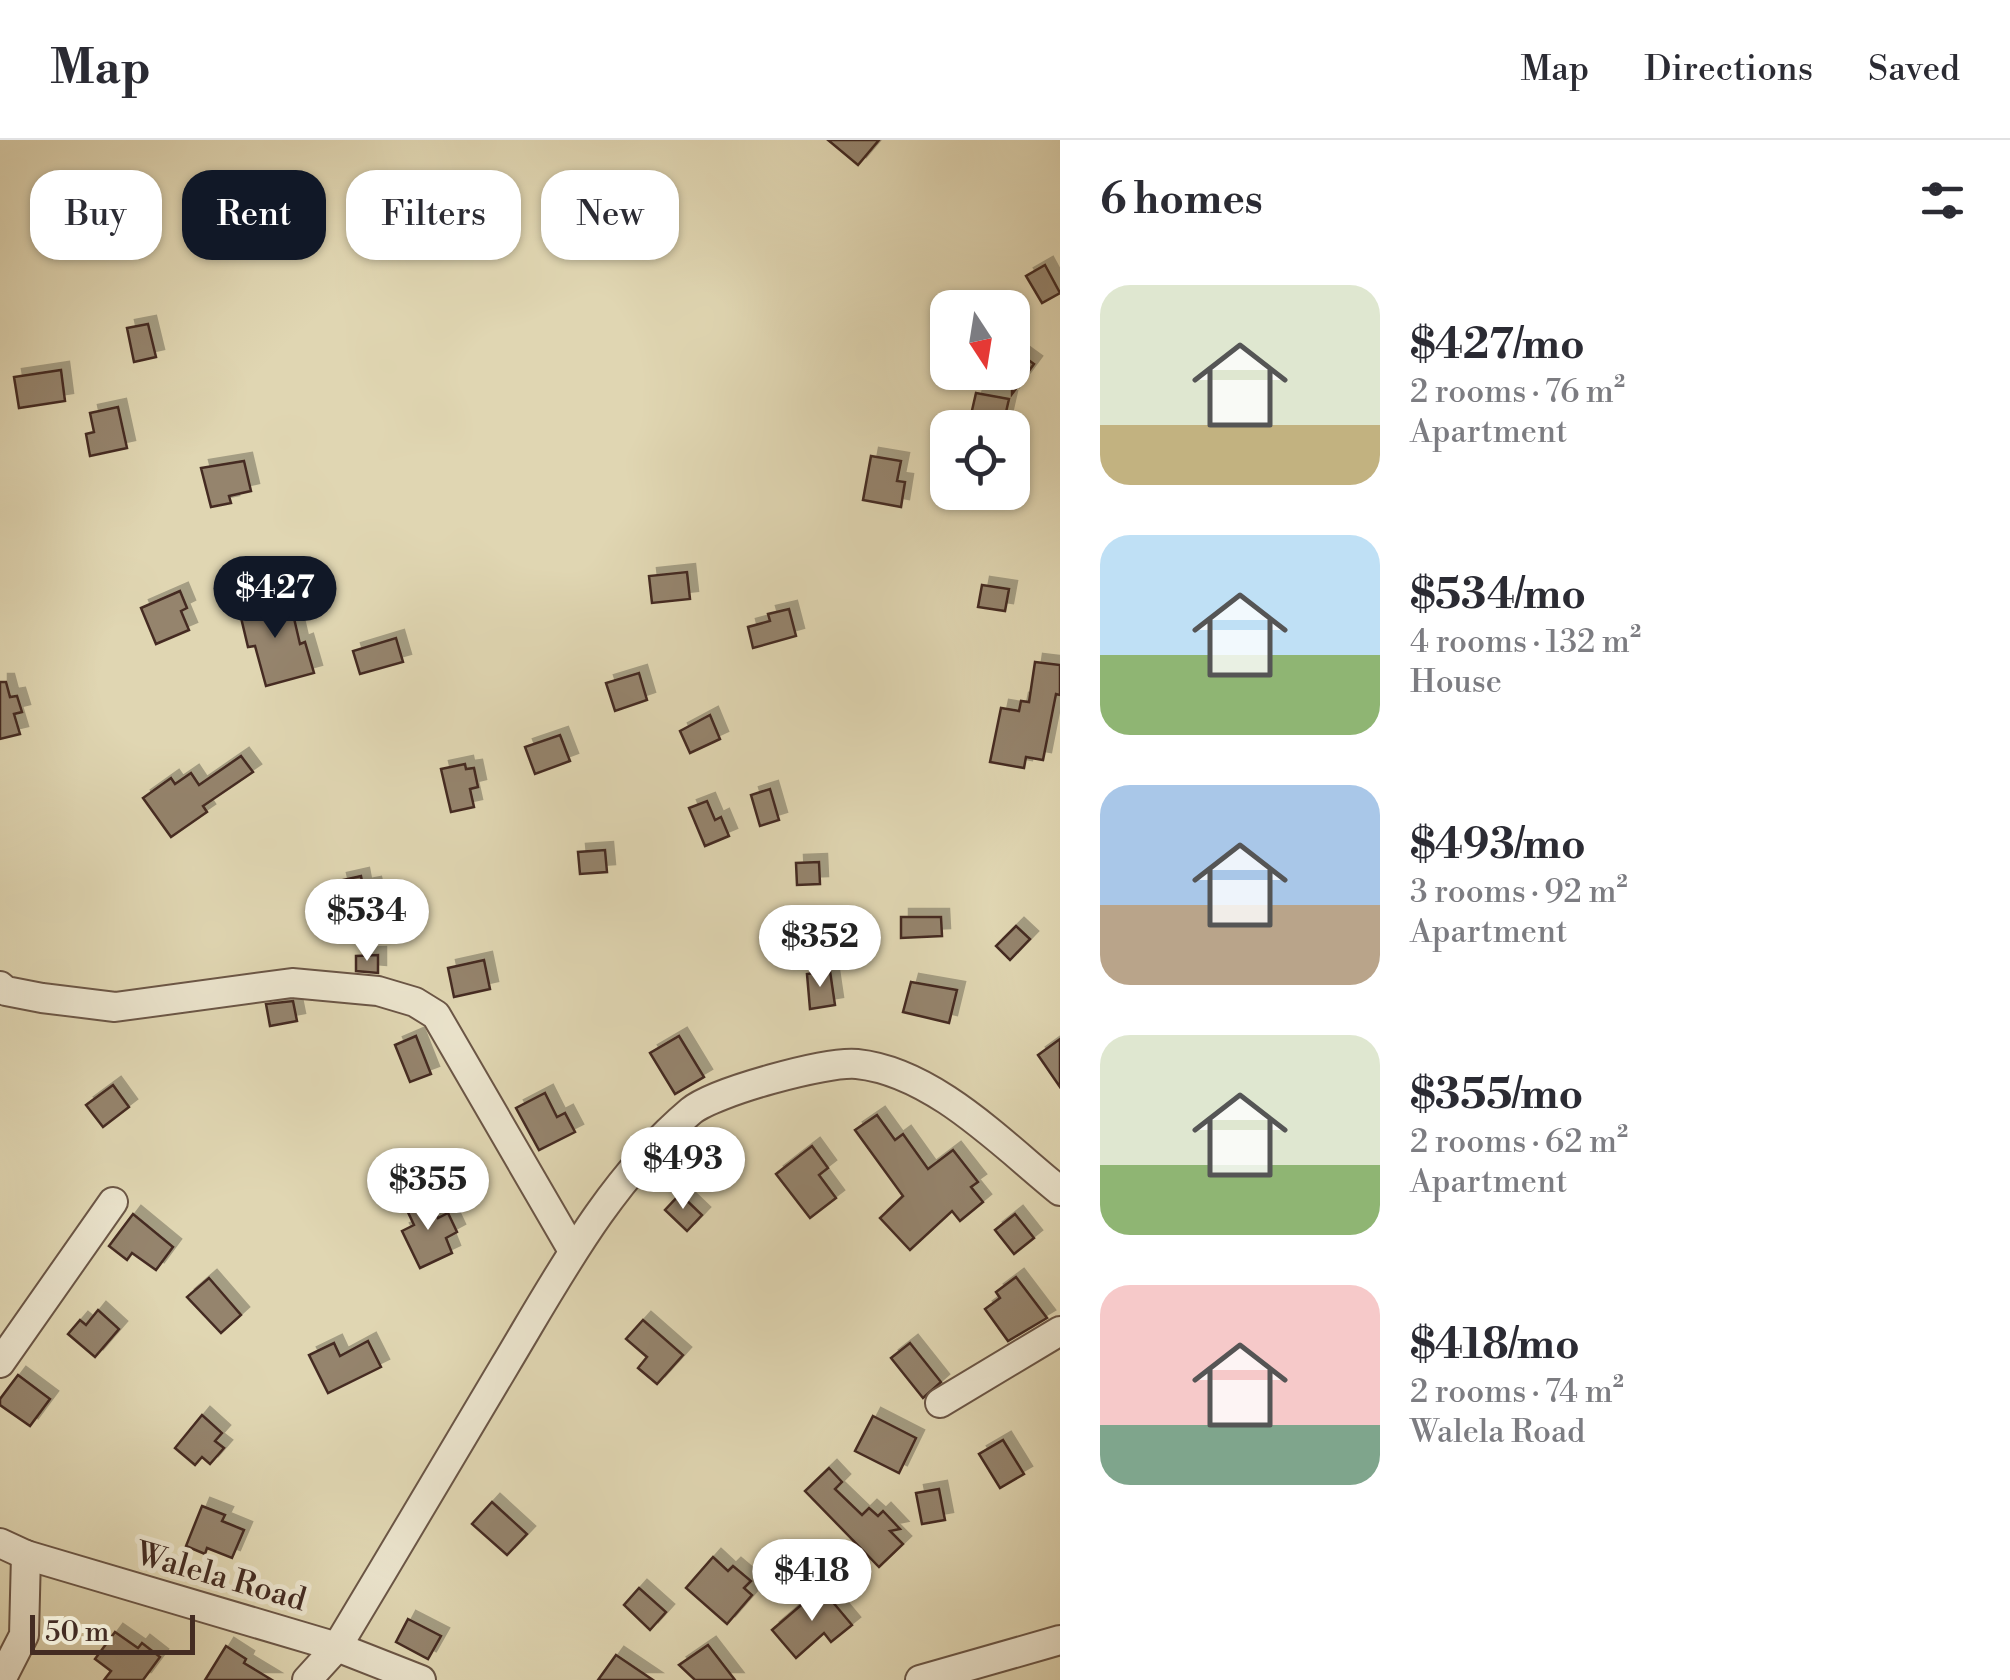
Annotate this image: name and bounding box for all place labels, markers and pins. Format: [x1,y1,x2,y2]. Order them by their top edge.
pin: $427 [216,556,334,641]
pin: $534 [308,879,426,964]
pin: $352 [761,905,879,990]
pin: $493 [624,1127,742,1212]
pin: $355 [369,1148,487,1233]
pin: $418 [753,1539,871,1624]

